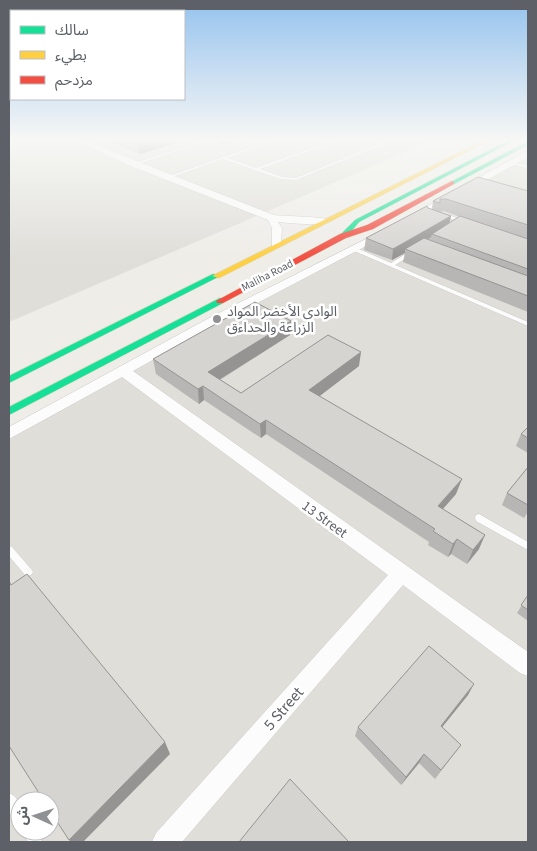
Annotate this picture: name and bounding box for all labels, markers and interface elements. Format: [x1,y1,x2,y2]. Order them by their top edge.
legend [10,10,185,100]
text: سالك [55,20,89,41]
text: بطيء [55,45,87,66]
text: مزدحم [55,70,93,91]
street label: Maliha Road [239,256,296,295]
place label: الوادى الأخضر المواد الزراعة والحداءق [227,302,337,338]
marker: الوادى الأخضر المواد الزراعة والحداءق [211,313,223,325]
street label: 13 Street [298,496,351,543]
street label: 5 Street [259,682,309,735]
north arrow [10,791,60,841]
text: ش [13,805,34,825]

